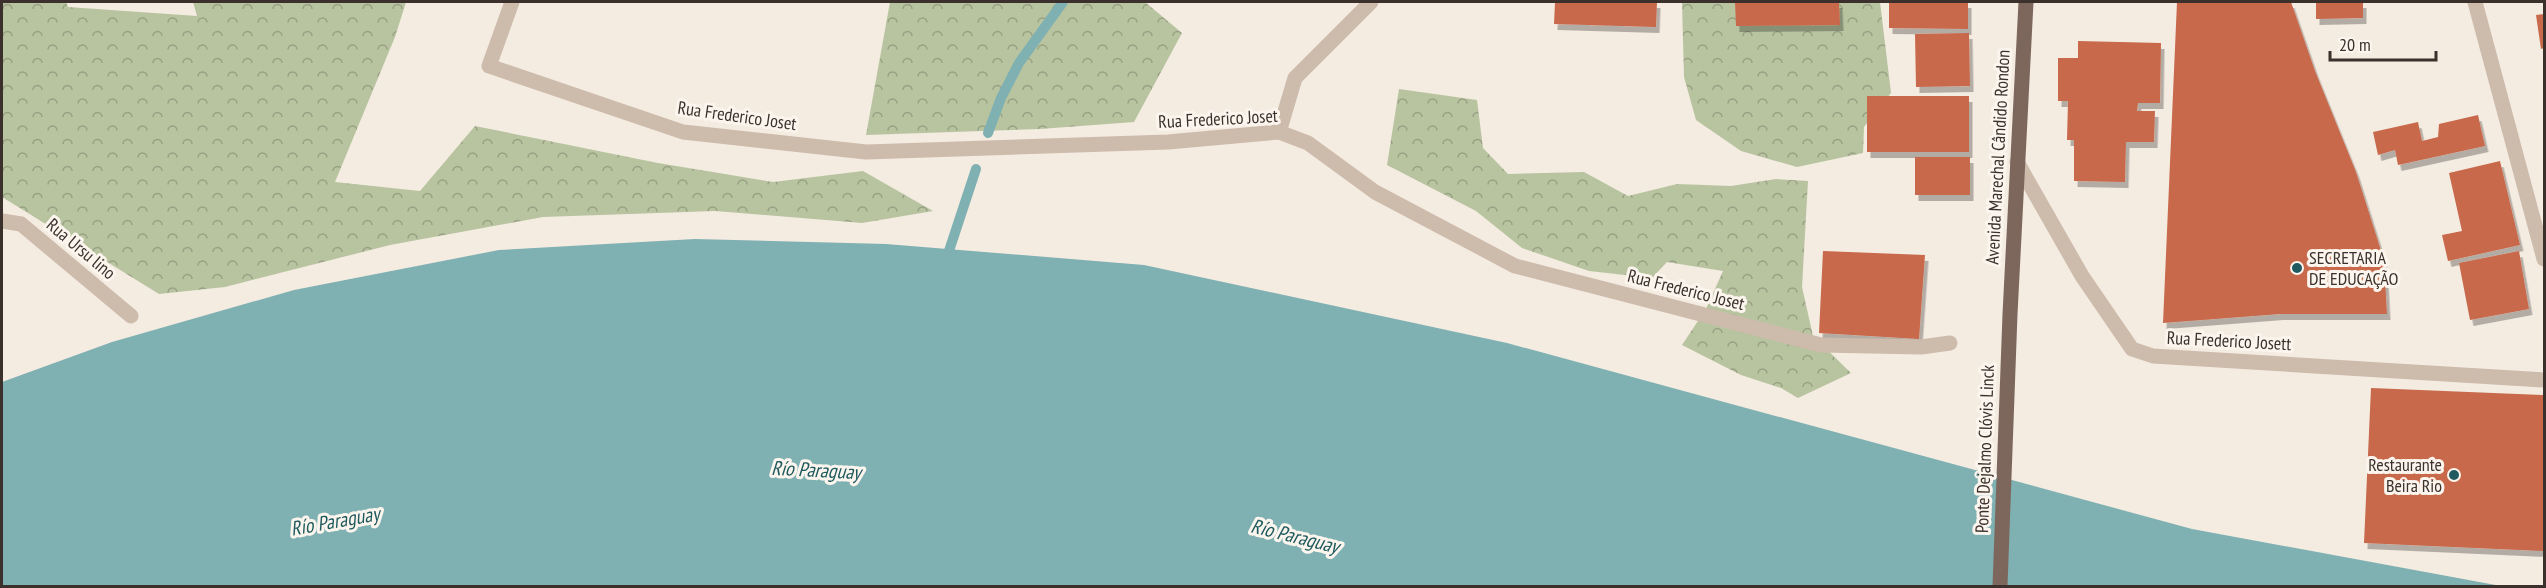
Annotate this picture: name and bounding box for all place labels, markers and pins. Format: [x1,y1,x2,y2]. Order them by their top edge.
place label: SECRETARIA DE EDUCAÇÃO [2309,246,2398,290]
marker: SECRETARIA DE EDUCAÇÃO [2290,261,2304,275]
place label: Restaurante Beira Rio [2368,453,2442,497]
marker: Restaurante Beira Rio [2447,468,2461,482]

